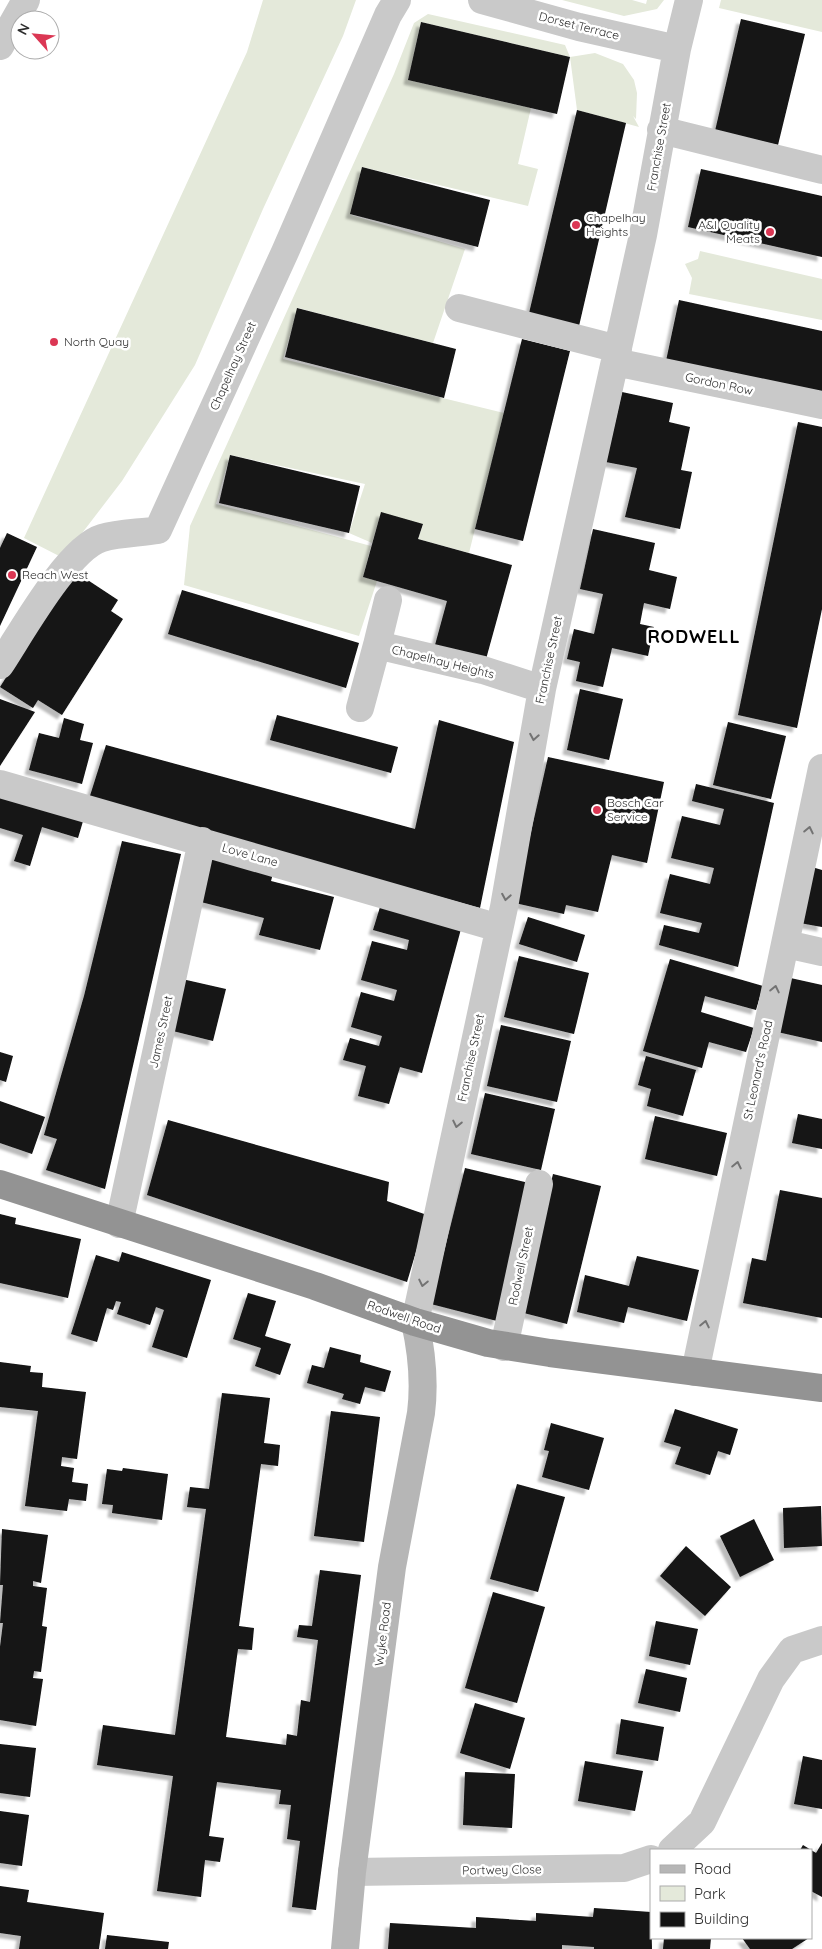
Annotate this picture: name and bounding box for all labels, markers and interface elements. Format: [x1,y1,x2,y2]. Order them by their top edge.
street label: Dorset Terrace [537,8,621,43]
north arrow [10,10,60,60]
text: N [13,20,34,38]
street label: Franchise Street [643,102,674,192]
place label: Chapelhay Heights [586,210,646,239]
place label: A&I Quality Meats [698,217,760,246]
marker: Chapelhay Heights [570,219,582,231]
marker: A&I Quality Meats [764,226,776,238]
street label: Chapelhay Street [206,319,259,413]
place label: North Quay [64,334,129,349]
marker: North Quay [48,336,60,348]
street label: Gordon Row [684,369,754,398]
place label: Reach West [22,567,88,582]
marker: Reach West [6,569,18,581]
street label: Franchise Street [532,615,565,705]
district label: RODWELL [647,625,741,648]
street label: Chapelhay Heights [390,642,496,682]
one-way arrow [529,733,539,741]
place label: Bosch Car Service [607,795,664,824]
marker: Bosch Car Service [591,804,603,816]
one-way arrow [803,825,813,834]
street label: Love Lane [221,839,280,870]
one-way arrow [501,893,511,901]
one-way arrow [769,984,780,993]
street label: James Street [146,994,175,1069]
street label: Franchise Street [454,1013,487,1103]
street label: St Leonard's Road [740,1019,775,1121]
one-way arrow [452,1120,463,1129]
one-way arrow [732,1160,742,1169]
street label: Rodwell Street [505,1225,536,1307]
one-way arrow [419,1279,429,1288]
street label: Rodwell Road [365,1297,443,1336]
one-way arrow [699,1320,709,1328]
street label: Wyke Road [371,1601,394,1667]
legend [650,1849,812,1939]
text: Road [694,1859,731,1878]
street label: Portwey Close [462,1861,542,1878]
text: Park [694,1884,726,1903]
text: Building [694,1909,749,1928]

